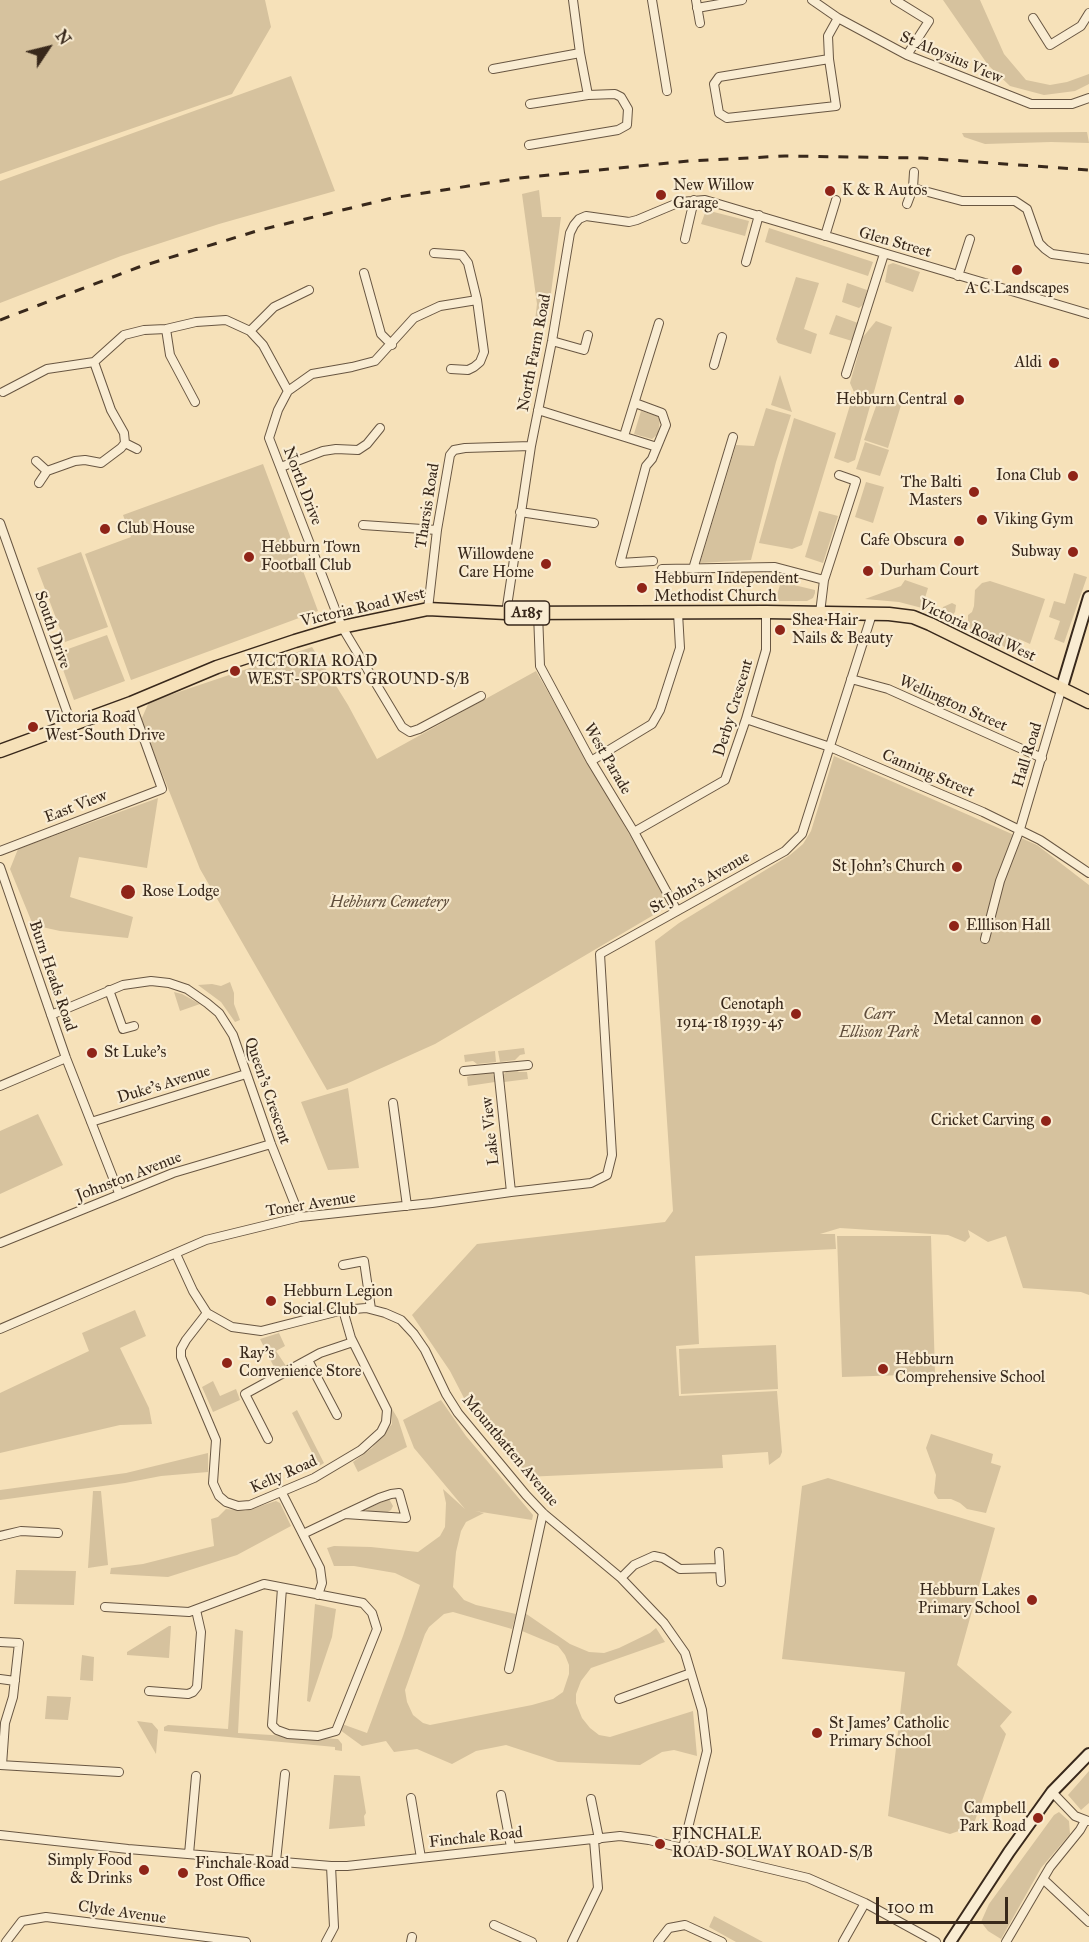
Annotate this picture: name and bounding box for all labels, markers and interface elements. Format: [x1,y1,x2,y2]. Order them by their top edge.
north arrow [18,18,78,78]
text: N [51,26,75,48]
street label: St Aloysius View [897,28,1005,88]
place label: New Willow Garage [673,176,754,214]
place label: K & R Autos [842,181,927,201]
marker: K & R Autos [823,184,837,198]
marker: New Willow Garage [654,188,668,202]
street label: Glen Street [857,224,933,262]
marker: A C Landscapes [1010,263,1024,277]
place label: A C Landscapes [965,279,1069,299]
street label: North Farm Road [514,293,556,413]
place label: Aldi [1015,353,1042,373]
marker: Aldi [1047,356,1061,370]
place label: Hebburn Central [836,390,947,410]
marker: Hebburn Central [952,393,966,407]
street label: North Drive [278,444,326,528]
street label: Tharsis Road [412,462,444,550]
place label: Iona Club [996,466,1061,486]
marker: Iona Club [1066,469,1080,483]
place label: The Balti Masters [900,473,962,511]
marker: The Balti Masters [967,485,981,499]
place label: Viking Gym [994,510,1074,530]
marker: Viking Gym [975,513,989,527]
place label: Club House [117,519,195,539]
marker: Club House [98,522,112,536]
place label: Cafe Obscura [860,531,947,551]
marker: Cafe Obscura [952,534,966,548]
place label: Hebburn Town Football Club [261,538,360,576]
place label: Subway [1011,542,1061,562]
place label: Willowdene Care Home [457,545,534,583]
marker: Subway [1066,545,1080,559]
marker: Hebburn Town Football Club [242,550,256,564]
marker: Willowdene Care Home [539,557,553,571]
place label: Durham Court [880,561,979,581]
marker: Durham Court [861,564,875,578]
place label: Hebburn Independent Methodist Church [654,569,799,607]
marker: Hebburn Independent Methodist Church [635,581,649,595]
street label: Victoria Road West [299,584,427,632]
street label: South Drive [30,589,74,671]
street label: Victoria Road West [915,595,1039,667]
road number: A185 [504,601,550,625]
place label: Shea Hair Nails & Beauty [792,611,893,649]
marker: Shea Hair Nails & Beauty [773,623,787,637]
place label: VICTORIA ROAD WEST-SPORTS GROUND-S/B [247,652,470,690]
street label: Derby Crescent [710,657,758,759]
marker: VICTORIA ROAD WEST-SPORTS GROUND-S/B [228,664,242,678]
street label: Wellington Street [896,672,1010,736]
place label: Victoria Road West-South Drive [45,708,165,746]
marker: Victoria Road West-South Drive [26,720,40,734]
street label: West Parade [579,720,635,798]
street label: Hall Road [1009,720,1047,790]
street label: Canning Street [879,746,977,802]
street label: East View [42,786,110,828]
street label: St John's Avenue [647,848,753,918]
place label: St John's Church [832,857,945,877]
marker: St John's Church [950,860,964,874]
place label: Rose Lodge [142,882,219,902]
marker: Rose Lodge [119,883,137,901]
park label: Hebburn Cemetery [329,893,449,913]
place label: Elllison Hall [966,916,1050,936]
street label: Burn Heads Road [24,918,80,1034]
marker: Elllison Hall [947,919,961,933]
place label: Cenotaph 1914-18 1939-45 [677,995,784,1033]
park label: Carr Ellison Park [839,1005,919,1043]
marker: Cenotaph 1914-18 1939-45 [789,1007,803,1021]
place label: Metal cannon [933,1010,1024,1030]
marker: Metal cannon [1029,1013,1043,1027]
street label: Queen's Crescent [240,1035,294,1147]
place label: St Luke's [104,1043,166,1063]
marker: St Luke's [85,1046,99,1060]
street label: Duke's Avenue [115,1062,213,1108]
street label: Lake View [478,1096,504,1166]
place label: Cricket Carving [931,1111,1034,1131]
marker: Cricket Carving [1039,1114,1053,1128]
street label: Johnston Avenue [73,1148,185,1206]
street label: Toner Avenue [265,1188,357,1222]
place label: Hebburn Legion Social Club [283,1282,393,1320]
marker: Hebburn Legion Social Club [264,1294,278,1308]
place label: Ray's Convenience Store [239,1344,361,1382]
place label: Hebburn Comprehensive School [895,1350,1045,1388]
marker: Ray's Convenience Store [220,1356,234,1370]
marker: Hebburn Comprehensive School [876,1362,890,1376]
street label: Mountbatten Avenue [458,1391,562,1511]
street label: Kelly Road [248,1452,320,1498]
place label: Hebburn Lakes Primary School [918,1581,1020,1619]
marker: Hebburn Lakes Primary School [1025,1593,1039,1607]
place label: St James' Catholic Primary School [829,1714,949,1752]
marker: St James' Catholic Primary School [810,1726,824,1740]
place label: Campbell Park Road [960,1799,1026,1837]
marker: Campbell Park Road [1031,1811,1045,1825]
street label: Finchale Road [428,1824,524,1852]
place label: FINCHALE ROAD-SOLWAY ROAD-S/B [672,1825,873,1863]
marker: FINCHALE ROAD-SOLWAY ROAD-S/B [653,1837,667,1851]
place label: Simply Food & Drinks [48,1851,132,1889]
place label: Finchale Road Post Office [195,1854,289,1892]
marker: Simply Food & Drinks [137,1863,151,1877]
marker: Finchale Road Post Office [176,1866,190,1880]
scale bar [879,1885,1011,1923]
text: 100 m [887,1896,934,1918]
street label: Clyde Avenue [77,1897,167,1929]

